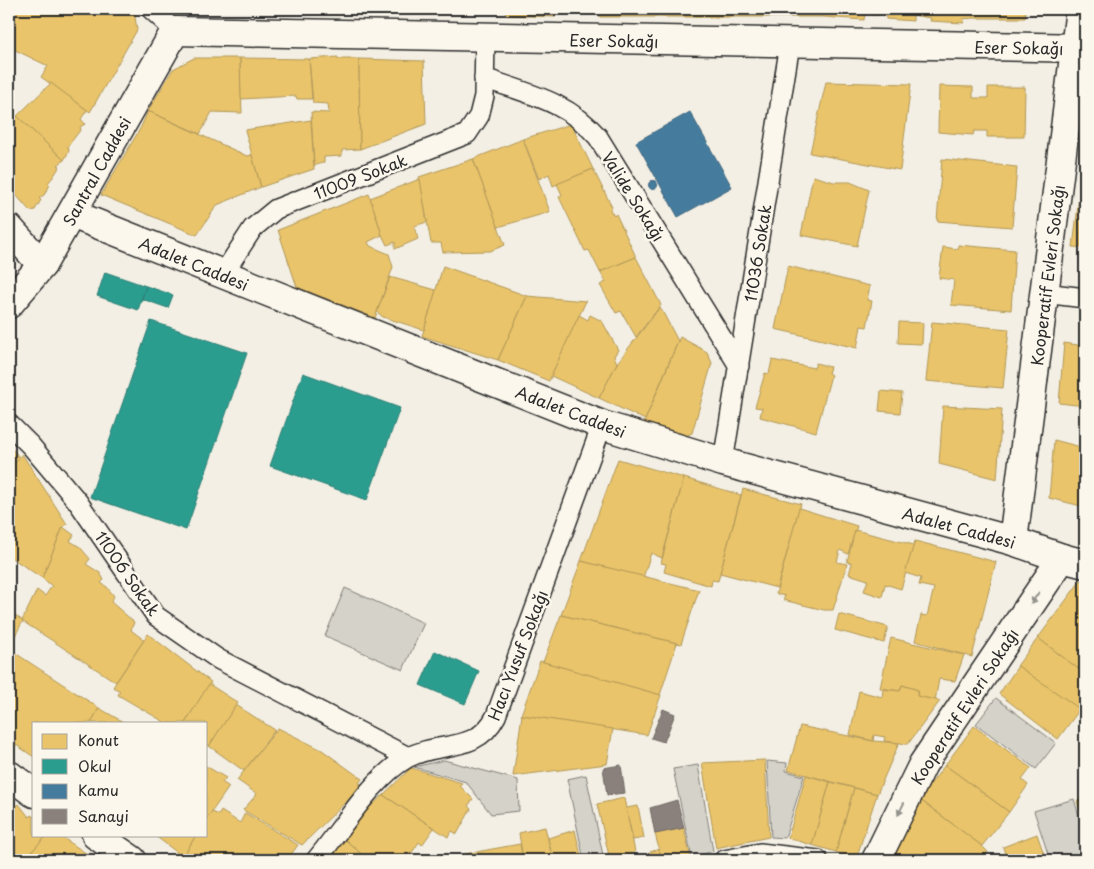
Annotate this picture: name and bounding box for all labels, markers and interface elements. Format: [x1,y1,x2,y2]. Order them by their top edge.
street label: Eser Sokağı [569,27,659,53]
street label: Eser Sokağı [974,34,1064,60]
street label: Santral Caddesi [56,112,136,230]
street label: Valide Sokağı [597,146,671,246]
street label: 11009 Sokak [310,147,410,205]
street label: Kooperatif Evleri Sokağı [1024,183,1070,367]
street label: 11036 Sokak [737,203,777,303]
street label: Adalet Caddesi [136,230,252,296]
street label: Adalet Caddesi [512,379,630,443]
street label: Adalet Caddesi [900,500,1018,554]
street label: 11006 Sokak [90,526,166,620]
street label: Hacı Yusuf Sokağı [481,586,553,724]
one-way arrow [1030,591,1040,605]
street label: Kooperatif Evleri Sokağı [904,623,1024,789]
legend [32,722,208,836]
text: Konut [78,728,119,751]
text: Okul [78,754,111,777]
text: Kamu [78,778,119,801]
one-way arrow [897,802,905,816]
text: Sanayi [78,804,129,827]

